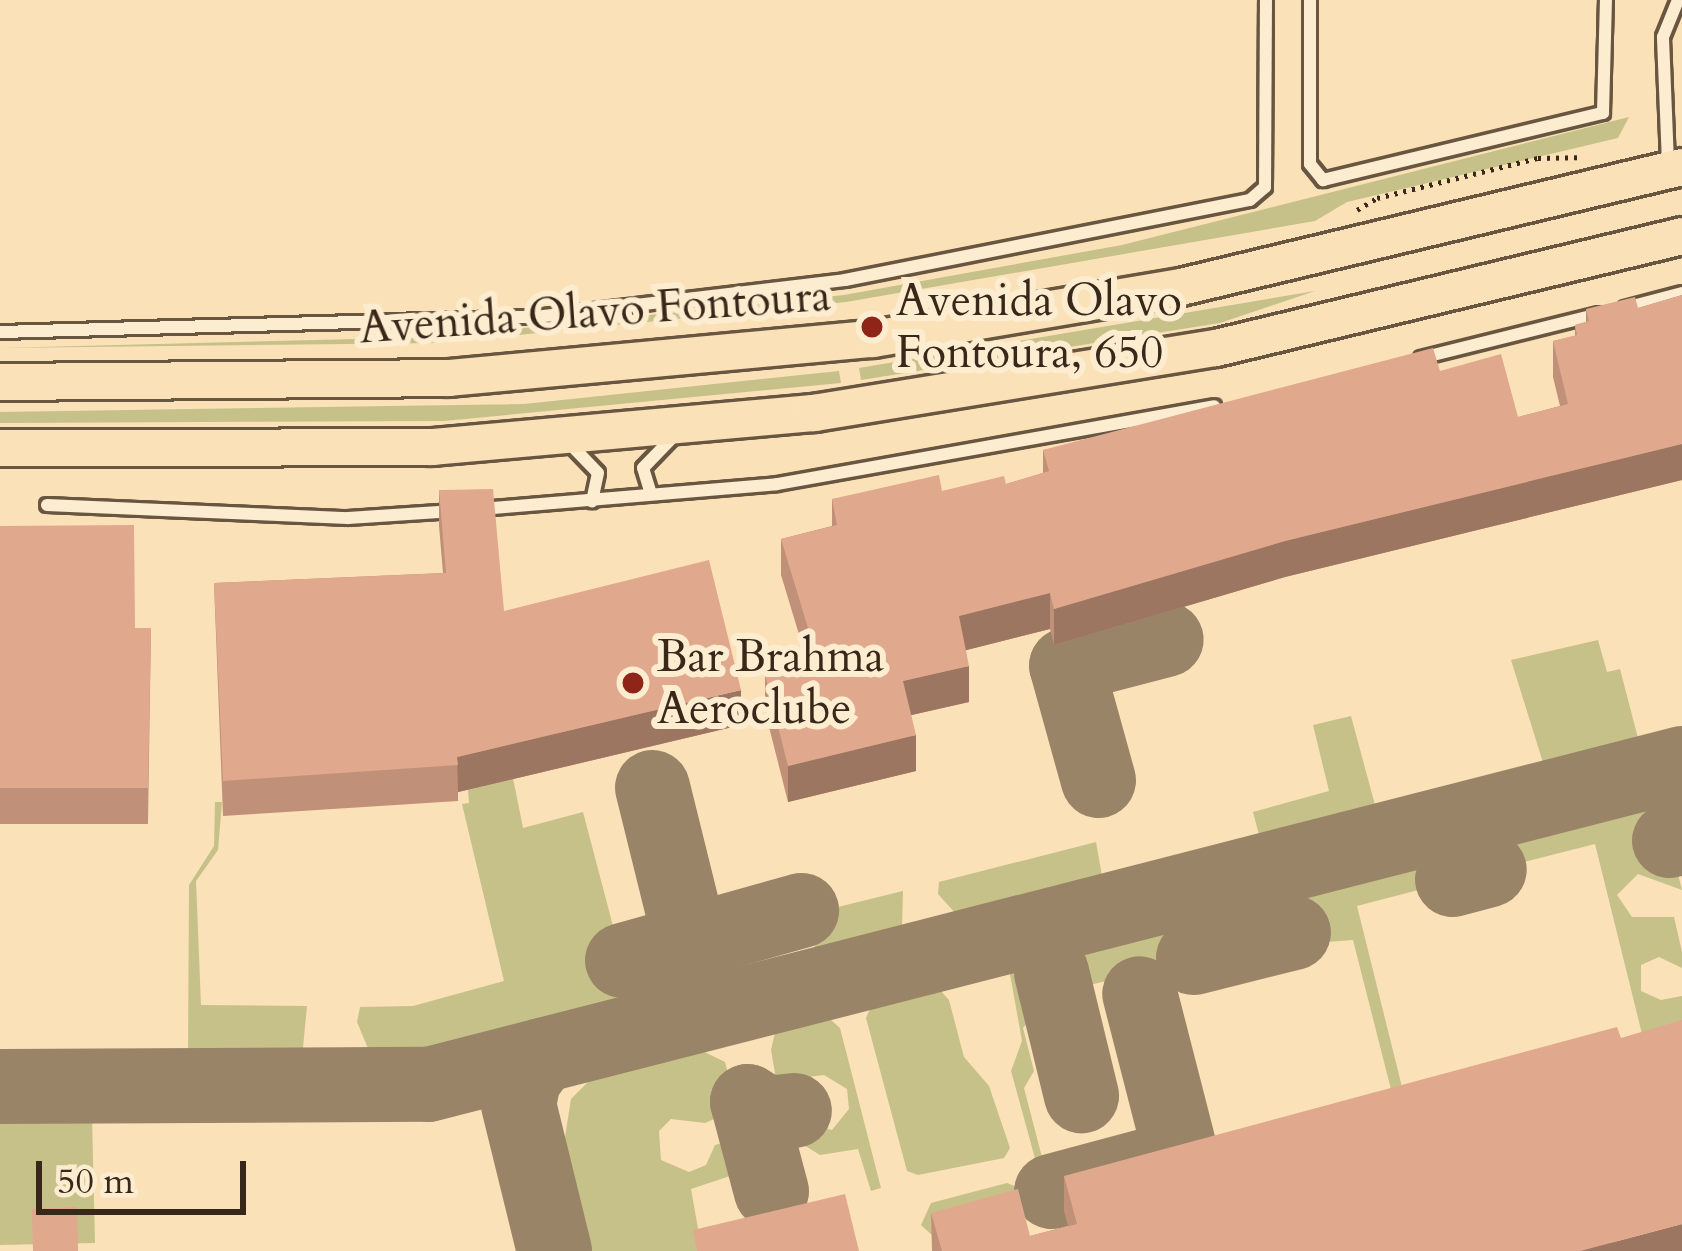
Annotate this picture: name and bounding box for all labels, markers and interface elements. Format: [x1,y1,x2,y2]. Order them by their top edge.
street label: Avenida Olavo Fontoura [357,269,833,355]
place label: Avenida Olavo Fontoura, 650 [896,274,1182,380]
marker: Avenida Olavo Fontoura, 650 [859,314,885,340]
place label: Bar Brahma Aeroclube [657,630,884,736]
marker: Bar Brahma Aeroclube [620,670,646,696]
scale bar [42,1137,252,1211]
text: 50 m [57,1157,134,1206]

